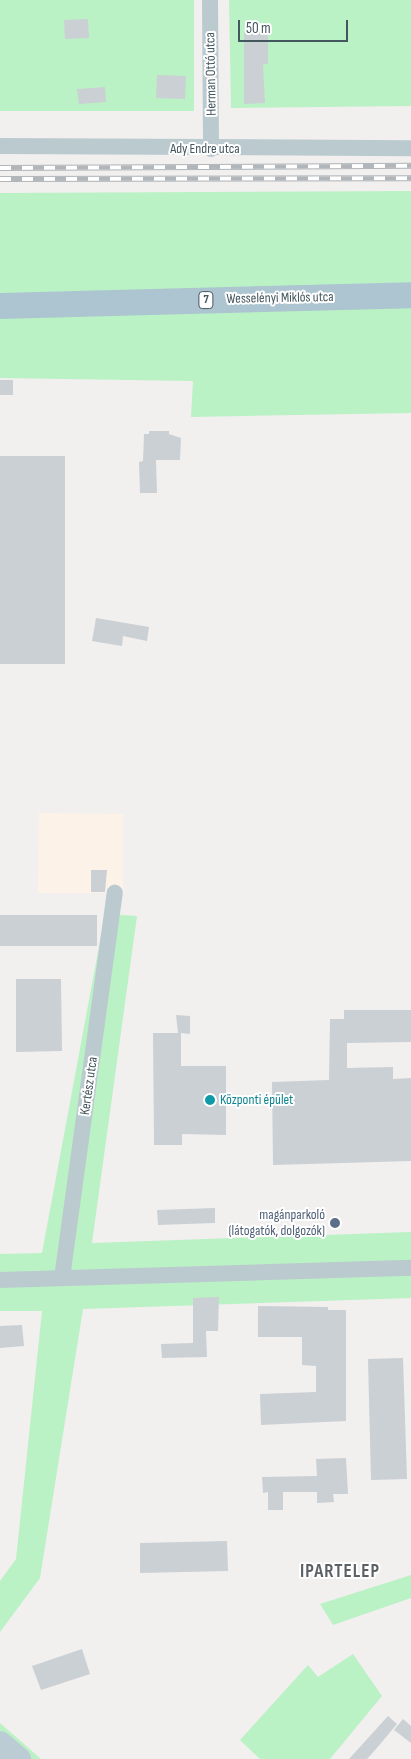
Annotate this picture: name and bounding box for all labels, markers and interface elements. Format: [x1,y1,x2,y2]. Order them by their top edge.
scale bar [241,10,351,42]
text: 50 m [246,19,271,38]
street label: Herman Ottó utca [202,32,220,116]
street label: Ady Endre utca [170,141,240,157]
street label: Wesselényi Miklós utca [226,289,334,307]
road number: 7 [197,290,215,310]
street label: Kertész utca [77,1056,101,1116]
place label: Központi épület [220,1092,293,1108]
marker: Központi épület [204,1094,216,1106]
place label: magánparkoló (látogatók, dolgozók) [229,1207,325,1240]
marker: magánparkoló (látogatók, dolgozók) [329,1217,341,1229]
district label: IPARTELEP [299,1561,381,1583]

